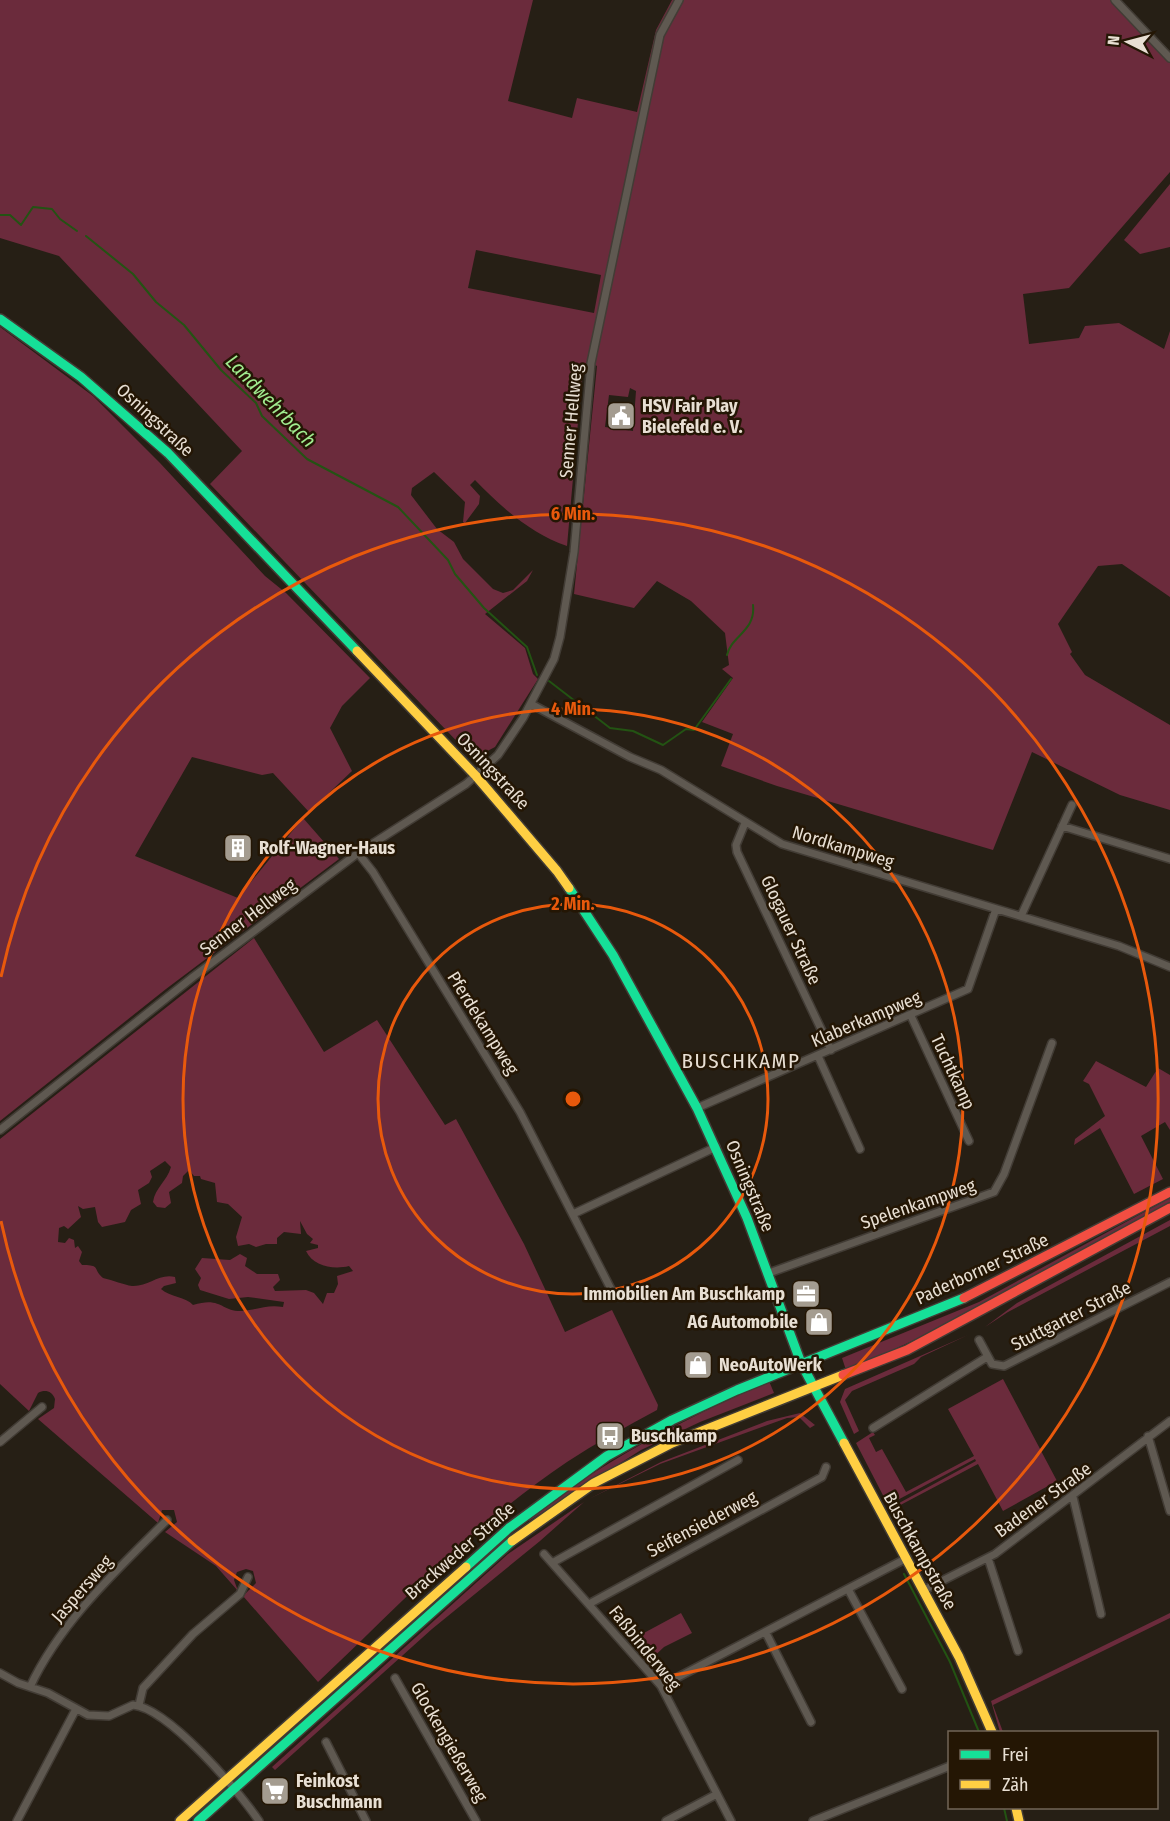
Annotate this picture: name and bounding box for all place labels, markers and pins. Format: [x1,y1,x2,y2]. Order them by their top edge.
place label: HSV Fair Play Bielefeld e. V. [642,395,743,438]
public building icon: HSV Fair Play Bielefeld e. V. [605,400,637,432]
building icon: Rolf-Wagner-Haus [222,832,254,864]
place label: Rolf-Wagner-Haus [259,837,395,859]
centre of rings [563,1089,583,1109]
office icon: Immobilien Am Buschkamp [790,1278,822,1310]
place label: Immobilien Am Buschkamp [584,1283,785,1305]
shop icon: AG Automobile [803,1306,835,1338]
place label: AG Automobile [687,1311,798,1333]
shop icon: NeoAutoWerk [682,1349,714,1381]
place label: NeoAutoWerk [719,1354,823,1376]
bus stop icon: Buschkamp [594,1420,626,1452]
place label: Buschkamp [631,1425,717,1447]
place label: Feinkost Buschmann [296,1770,382,1813]
supermarket icon: Feinkost Buschmann [259,1775,291,1807]

